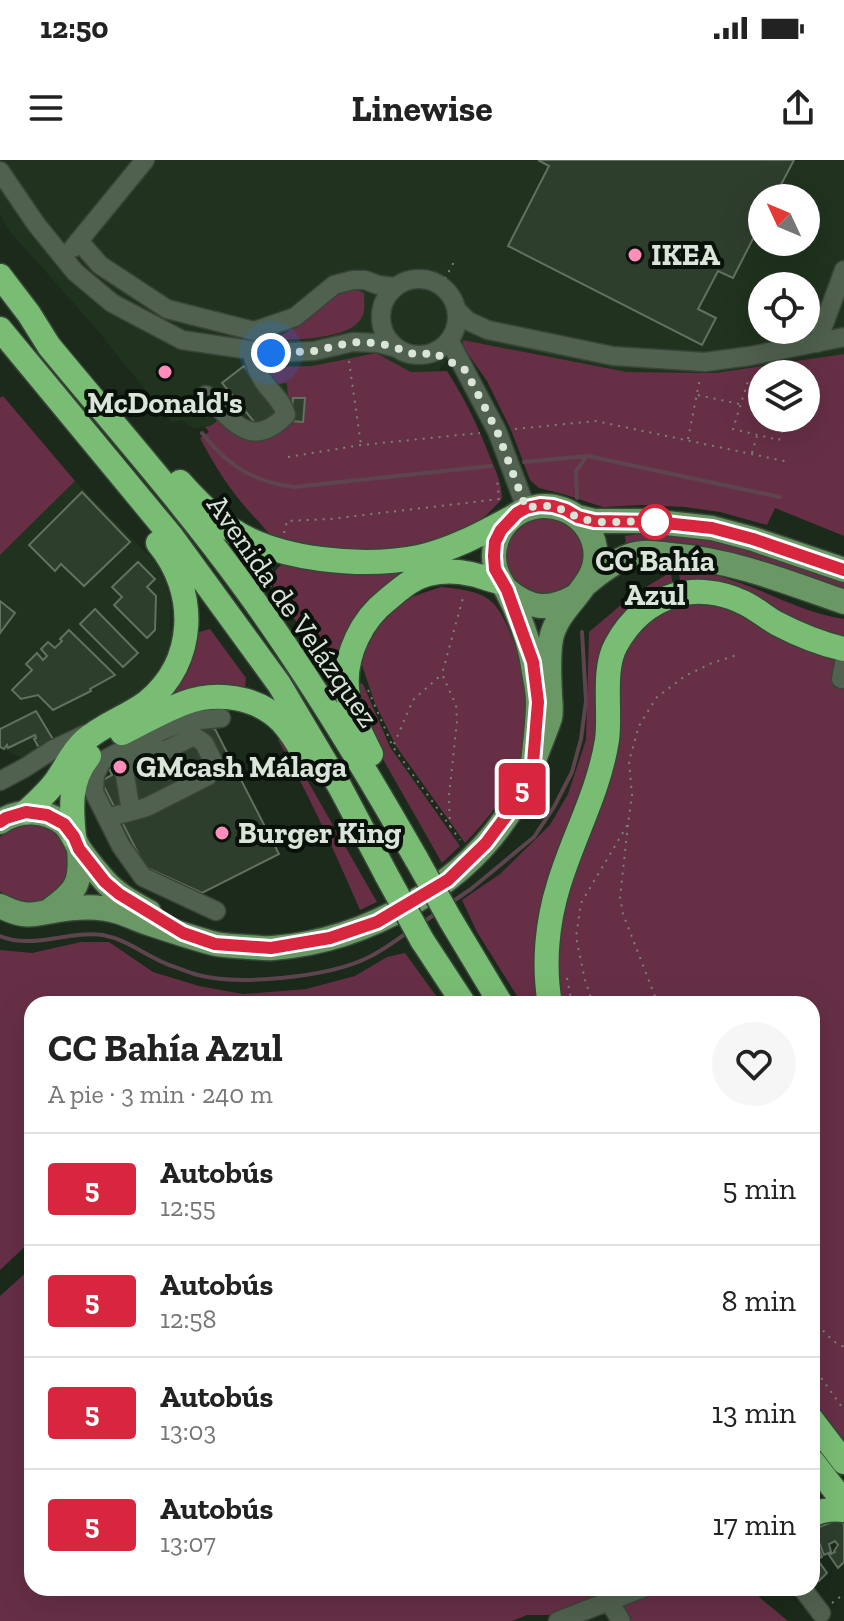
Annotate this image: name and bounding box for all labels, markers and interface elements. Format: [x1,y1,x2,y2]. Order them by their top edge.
text: 12:50 [40,10,109,46]
icon: menu [24,86,68,130]
icon: share [776,86,820,130]
text: Linewise [351,87,493,130]
north arrow [748,184,820,256]
map controls [748,184,820,432]
place label: IKEA [651,237,721,273]
marker: IKEA [626,246,644,264]
button: locate [748,272,820,344]
your location [251,333,291,373]
button: layers [748,360,820,432]
marker: McDonald's [156,363,174,381]
place label: McDonald's [87,385,243,421]
street label: Avenida de Velázquez [199,488,387,734]
marker: CC Bahía Azul [638,505,672,539]
place label: CC Bahía Azul [595,543,715,613]
place label: GMcash Málaga [136,749,347,785]
marker: GMcash Málaga [111,758,129,776]
line badge: 5 [496,763,548,815]
text: 5 [515,772,529,805]
place label: Burger King [238,815,401,851]
marker: Burger King [213,824,231,842]
button: heart [712,1022,796,1106]
text: CC Bahía Azul [48,1025,283,1071]
text: A pie · 3 min · 240 m [48,1078,273,1110]
text: Autobús [160,1155,273,1191]
text: 5 min [722,1171,796,1207]
text: 5 [85,1172,99,1205]
text: 12:55 [160,1191,216,1223]
text: Autobús [160,1267,273,1303]
text: 8 min [722,1283,796,1319]
text: 5 [85,1284,99,1317]
text: 12:58 [160,1303,217,1335]
text: Autobús [160,1379,273,1415]
text: 13 min [711,1395,796,1431]
text: 5 [85,1396,99,1429]
text: 13:03 [160,1415,216,1447]
text: Autobús [160,1491,273,1527]
text: 17 min [713,1507,796,1543]
text: 5 [85,1508,99,1541]
text: 13:07 [160,1527,216,1559]

